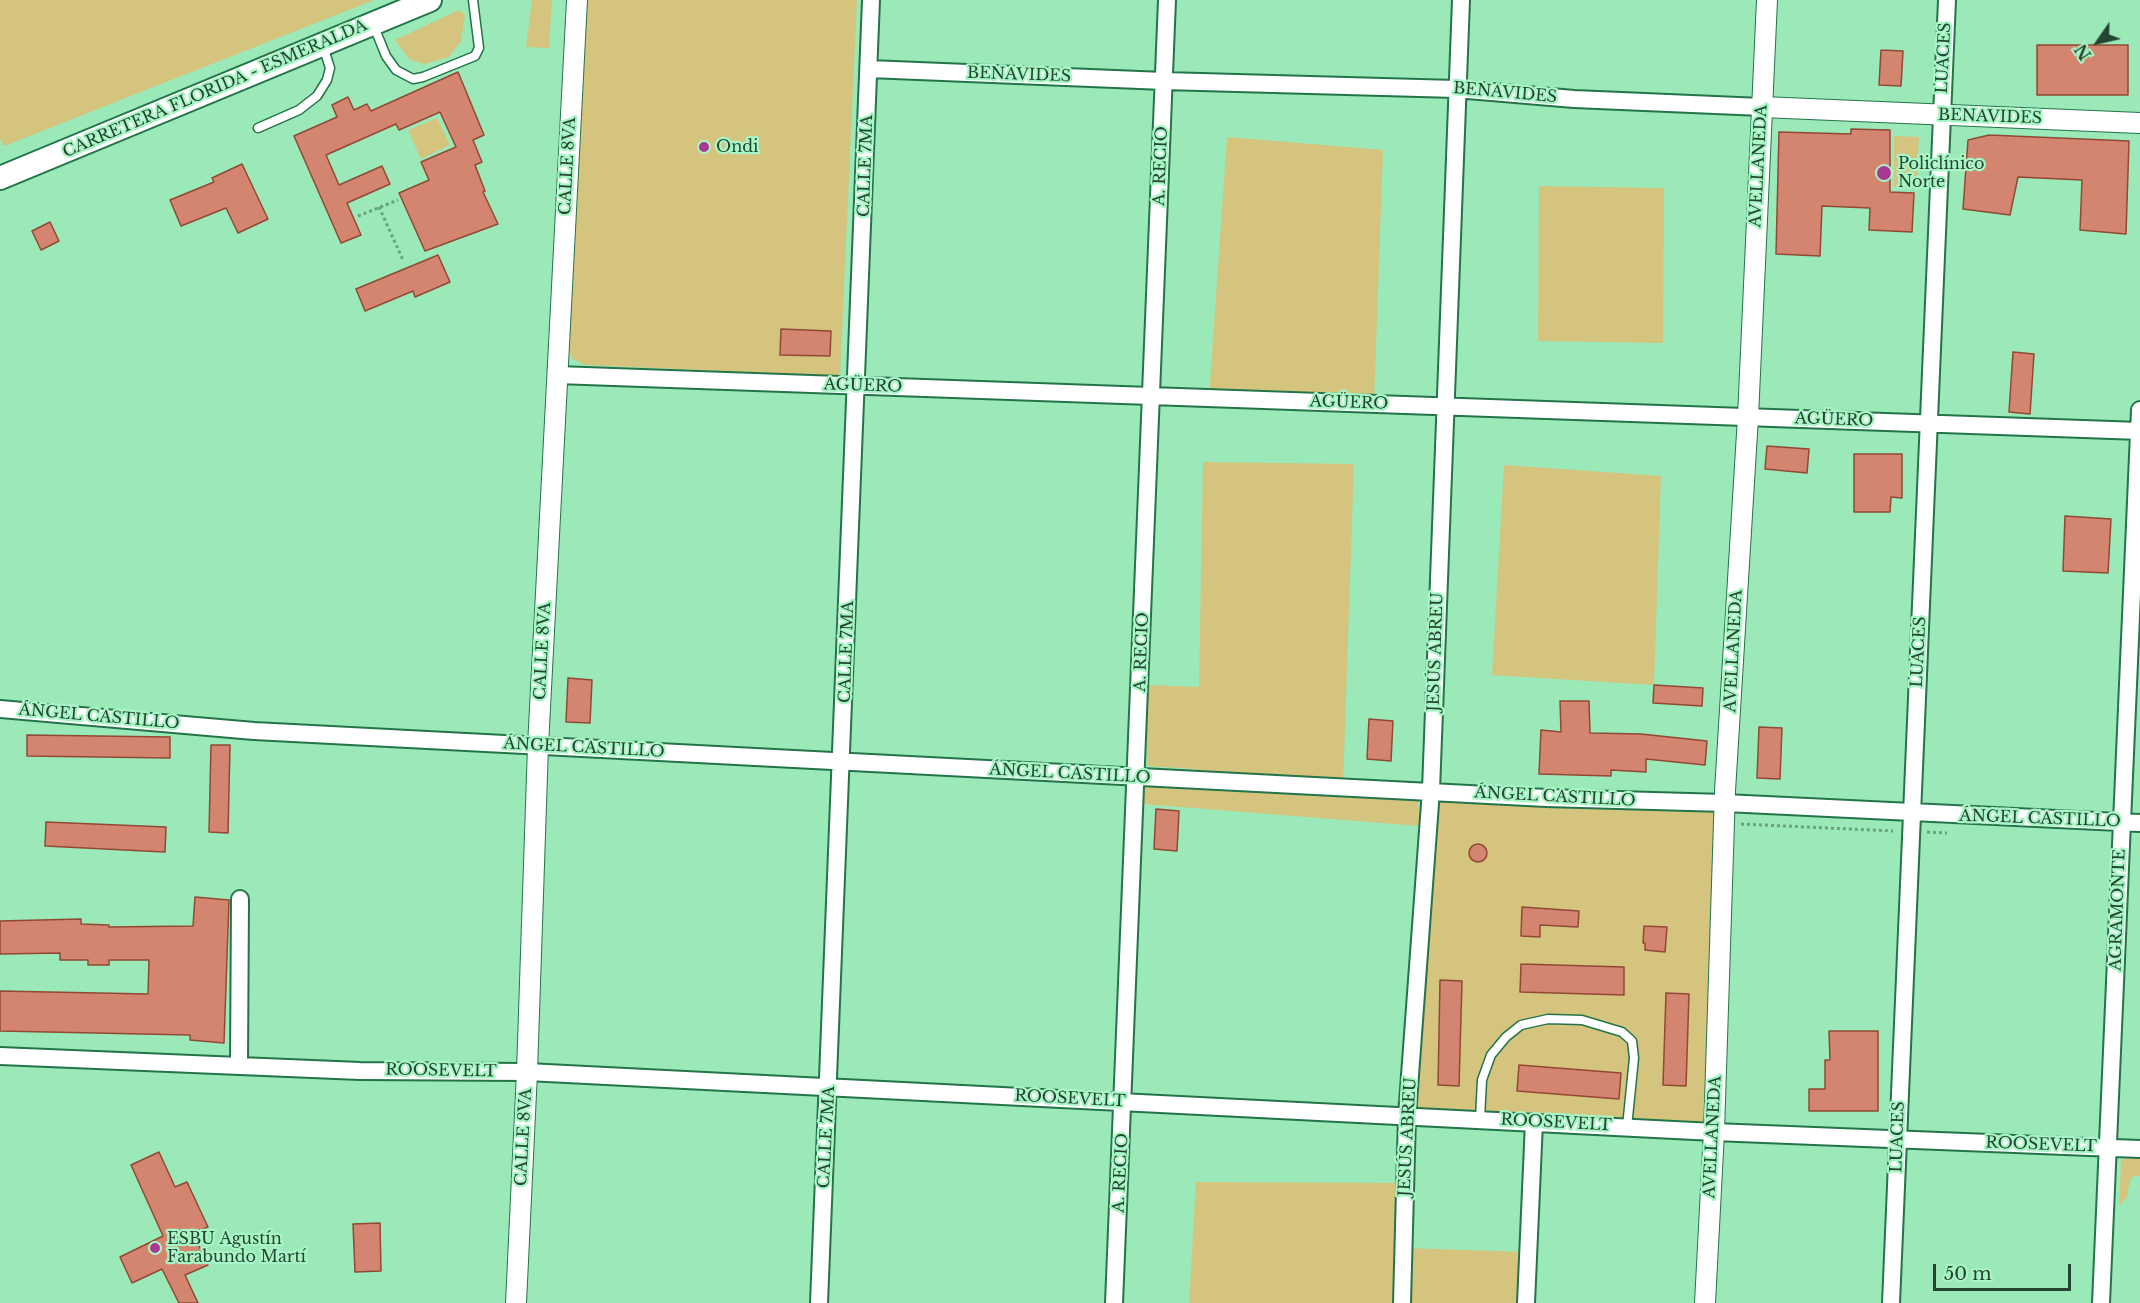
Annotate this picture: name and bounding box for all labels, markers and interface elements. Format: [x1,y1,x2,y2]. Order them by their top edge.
north arrow [2068,12,2128,72]
street label: CARRETERA FLORIDA - ESMERALDA [60,16,370,162]
street label: LUACES [1933,22,1955,94]
text: N [2071,40,2096,64]
street label: BENAVIDES [967,64,1071,86]
street label: BENAVIDES [1452,79,1558,107]
street label: AVELLANEDA [1746,104,1772,228]
street label: BENAVIDES [1938,106,2042,128]
street label: CALLE 7MA [855,114,877,218]
street label: CALLE 8VA [556,117,580,215]
street label: A. RECIO [1150,126,1172,206]
place label: Ondi [716,137,758,157]
marker: Ondi [697,140,711,154]
place label: Policlínico Norte [1898,154,1984,192]
marker: Policlínico Norte [1875,164,1893,182]
street label: AGÜERO [823,375,903,397]
street label: AGÜERO [1309,392,1389,414]
street label: AGÜERO [1794,409,1874,431]
street label: AVELLANEDA [1721,589,1747,713]
street label: JESÚS ABREU [1424,592,1448,712]
street label: CALLE 7MA [836,600,858,704]
street label: CALLE 8VA [531,602,555,700]
street label: A. RECIO [1131,612,1153,692]
street label: LUACES [1908,616,1930,688]
street label: ÁNGEL CASTILLO [18,700,180,734]
street label: ÁNGEL CASTILLO [503,734,665,762]
street label: ÁNGEL CASTILLO [989,760,1151,788]
street label: ÁNGEL CASTILLO [1474,783,1636,811]
street label: ÁNGEL CASTILLO [1959,807,2121,831]
street label: AGRAMONTE [2106,849,2130,971]
street label: ROOSEVELT [385,1060,497,1082]
street label: AVELLANEDA [1700,1075,1726,1199]
street label: JESÚS ABREU [1395,1077,1421,1197]
street label: CALLE 7MA [815,1085,839,1189]
street label: ROOSEVELT [1014,1086,1126,1112]
street label: CALLE 8VA [512,1088,536,1186]
street label: LUACES [1887,1101,1909,1173]
street label: ROOSEVELT [1500,1110,1612,1136]
street label: A. RECIO [1109,1133,1133,1213]
street label: ROOSEVELT [1985,1133,2097,1157]
place label: ESBU Agustín Farabundo Martí [167,1229,306,1267]
marker: ESBU Agustín Farabundo Martí [148,1241,162,1255]
scale bar [1936,1252,2074,1290]
text: 50 m [1944,1263,1992,1285]

